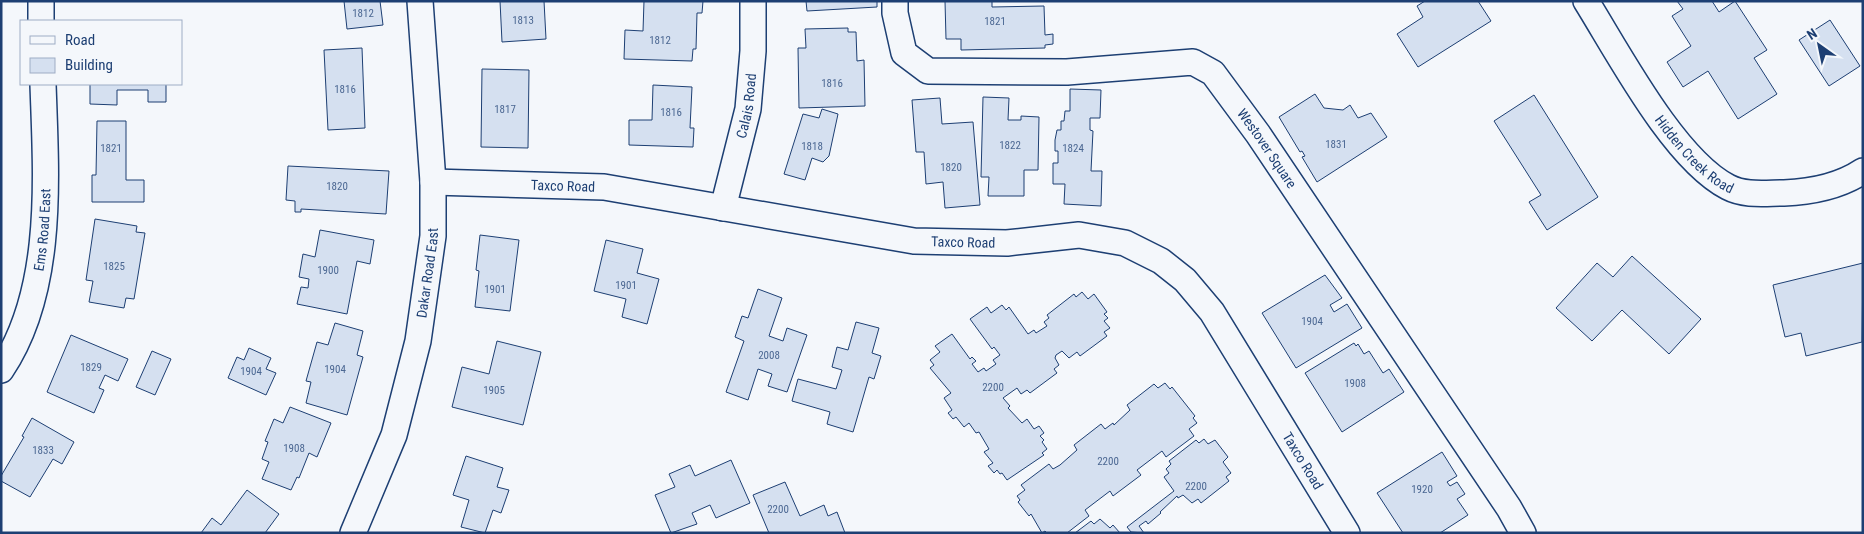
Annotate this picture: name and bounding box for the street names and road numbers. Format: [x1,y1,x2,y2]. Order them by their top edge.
street label: Calais Road [733,73,759,140]
street label: Westover Square [1234,106,1300,191]
street label: Hidden Creek Road [1652,112,1736,197]
street label: Taxco Road [531,177,595,195]
street label: Ems Road East [31,188,53,272]
street label: Dakar Road East [413,228,441,319]
street label: Taxco Road [931,233,995,251]
street label: Taxco Road [1279,429,1326,492]

